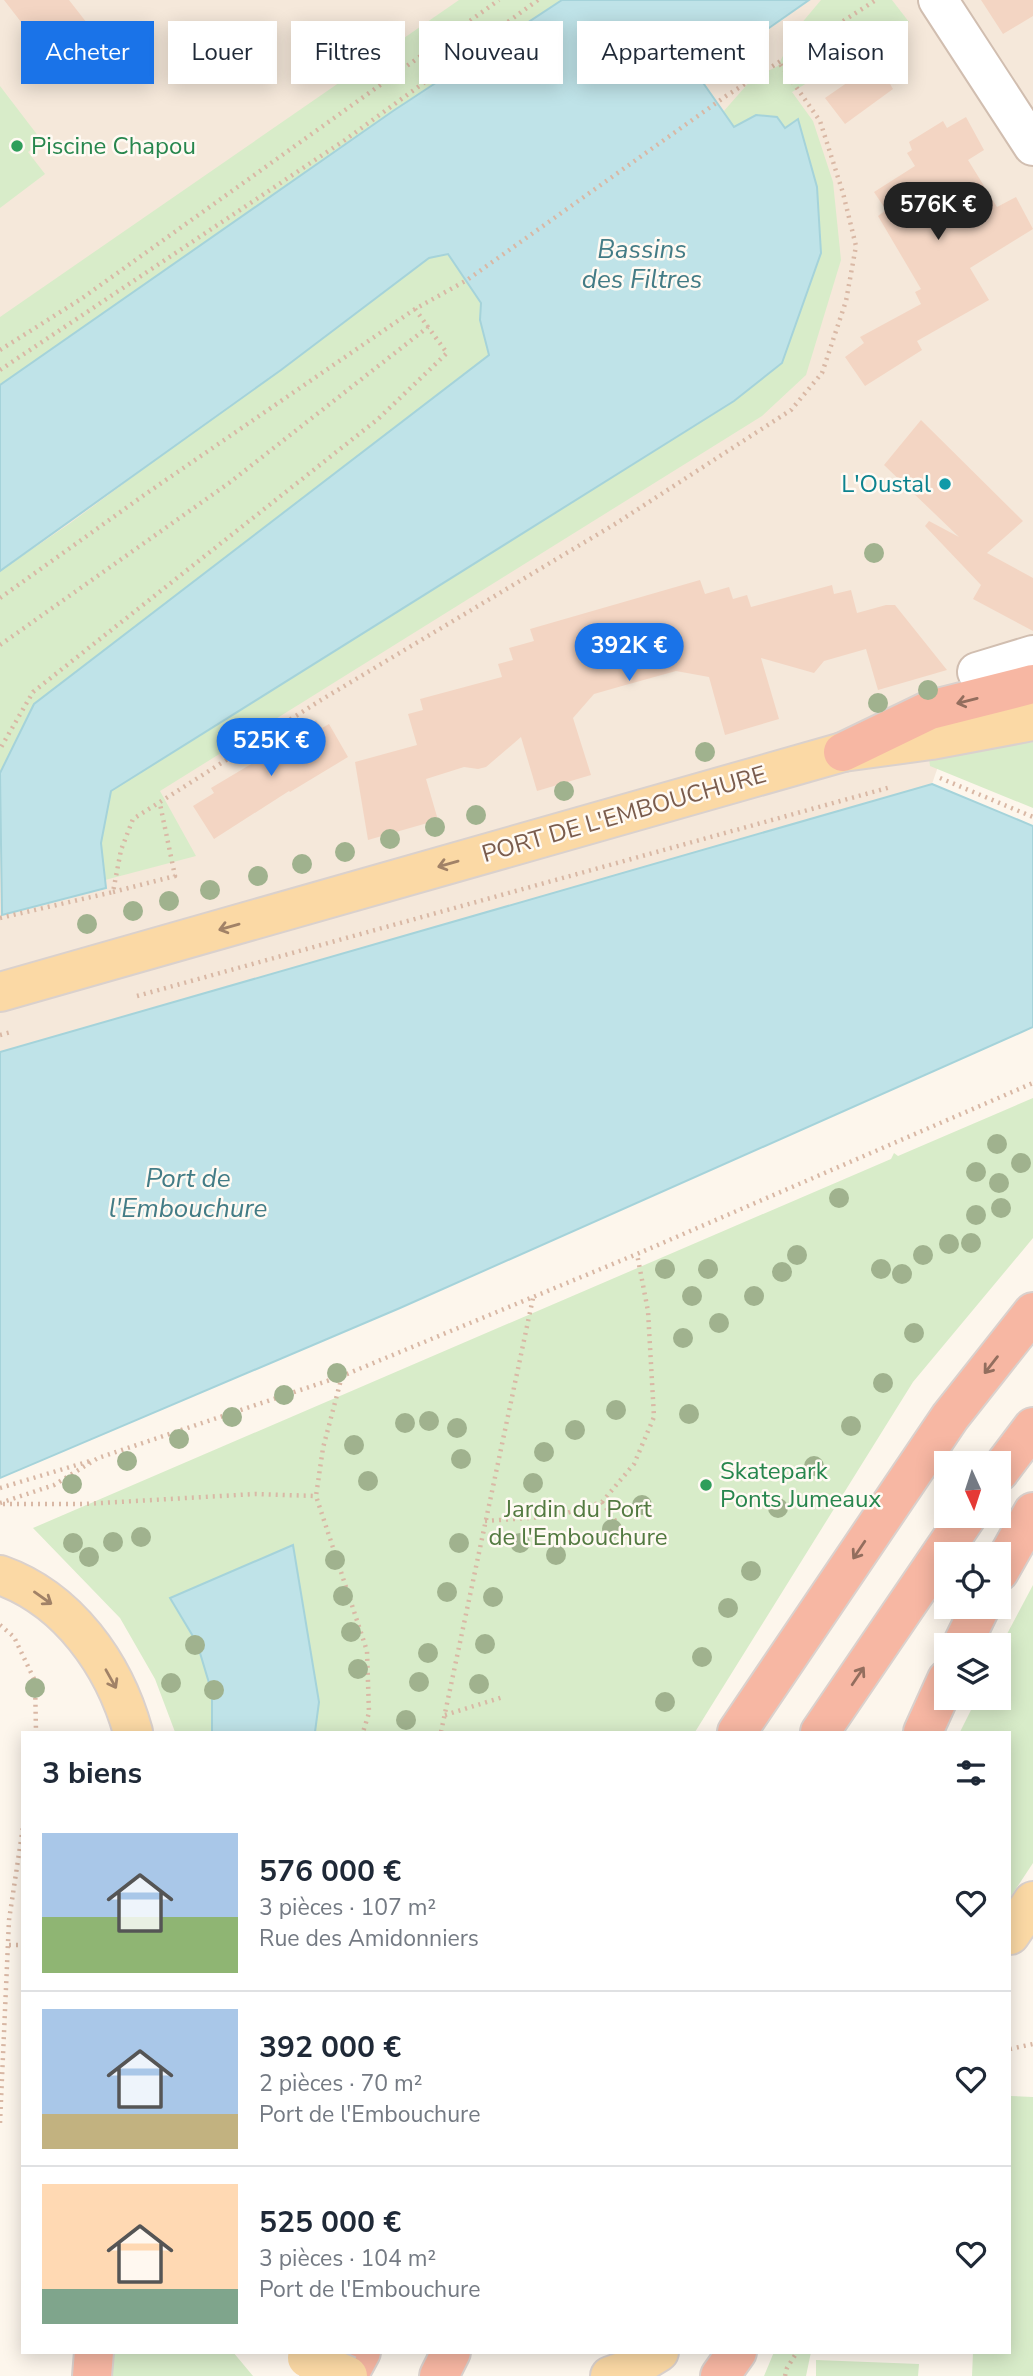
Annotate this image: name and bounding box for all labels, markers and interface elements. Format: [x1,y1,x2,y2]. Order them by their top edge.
chip: Acheter [21,21,154,84]
chip: Louer [168,21,277,84]
chip: Filtres [291,21,405,84]
chip: Nouveau [419,21,563,84]
chip: Appartement [577,21,769,84]
chip: Maison [783,21,908,84]
place label: Piscine Chapou [31,130,196,162]
marker: Piscine Chapou [9,138,25,154]
pin: 576K € [881,182,995,242]
text: 576K € [900,189,976,220]
water label: Bassins des Filtres [582,232,702,297]
place label: L'Oustal [841,468,931,500]
marker: L'Oustal [937,476,953,492]
pin: 392K € [572,624,686,683]
text: 392K € [591,630,667,661]
one-way arrow [956,695,979,708]
pin: 525K € [214,718,328,778]
text: 525K € [233,725,309,756]
street label: PORT DE L'EMBOUCHURE [478,758,770,870]
one-way arrow [437,859,459,872]
one-way arrow [218,921,240,934]
water label: Port de l'Embouchure [109,1161,267,1226]
one-way arrow [983,1356,999,1374]
north arrow [934,1451,1012,1528]
map controls [934,1451,1011,1710]
place label: Skatepark Ponts Jumeaux [720,1455,881,1515]
marker: Skatepark Ponts Jumeaux [698,1477,714,1493]
park label: Jardin du Port de l'Embouchure [488,1493,668,1553]
one-way arrow [851,1540,865,1560]
button: locate [934,1542,1011,1619]
one-way arrow [33,1591,52,1605]
button: layers [934,1633,1011,1710]
one-way arrow [851,1667,865,1686]
one-way arrow [105,1668,119,1689]
text: 3 biens [42,1753,142,1794]
icon: filters [952,1754,990,1792]
text: 576 000 € [259,1851,401,1892]
icon: home [98,1861,182,1945]
icon: heart [952,1884,990,1922]
text: 3 pièces · 107 m² [259,1892,436,1923]
text: Rue des Amidonniers [259,1923,479,1954]
text: 392 000 € [259,2027,401,2068]
icon: home [98,2037,182,2121]
icon: heart [952,2060,990,2098]
text: 2 pièces · 70 m² [259,2068,422,2099]
text: Port de l'Embouchure [259,2099,480,2130]
text: 525 000 € [259,2202,401,2243]
icon: home [98,2212,182,2296]
icon: heart [952,2235,990,2273]
text: 3 pièces · 104 m² [259,2243,436,2274]
text: Port de l'Embouchure [259,2274,480,2305]

